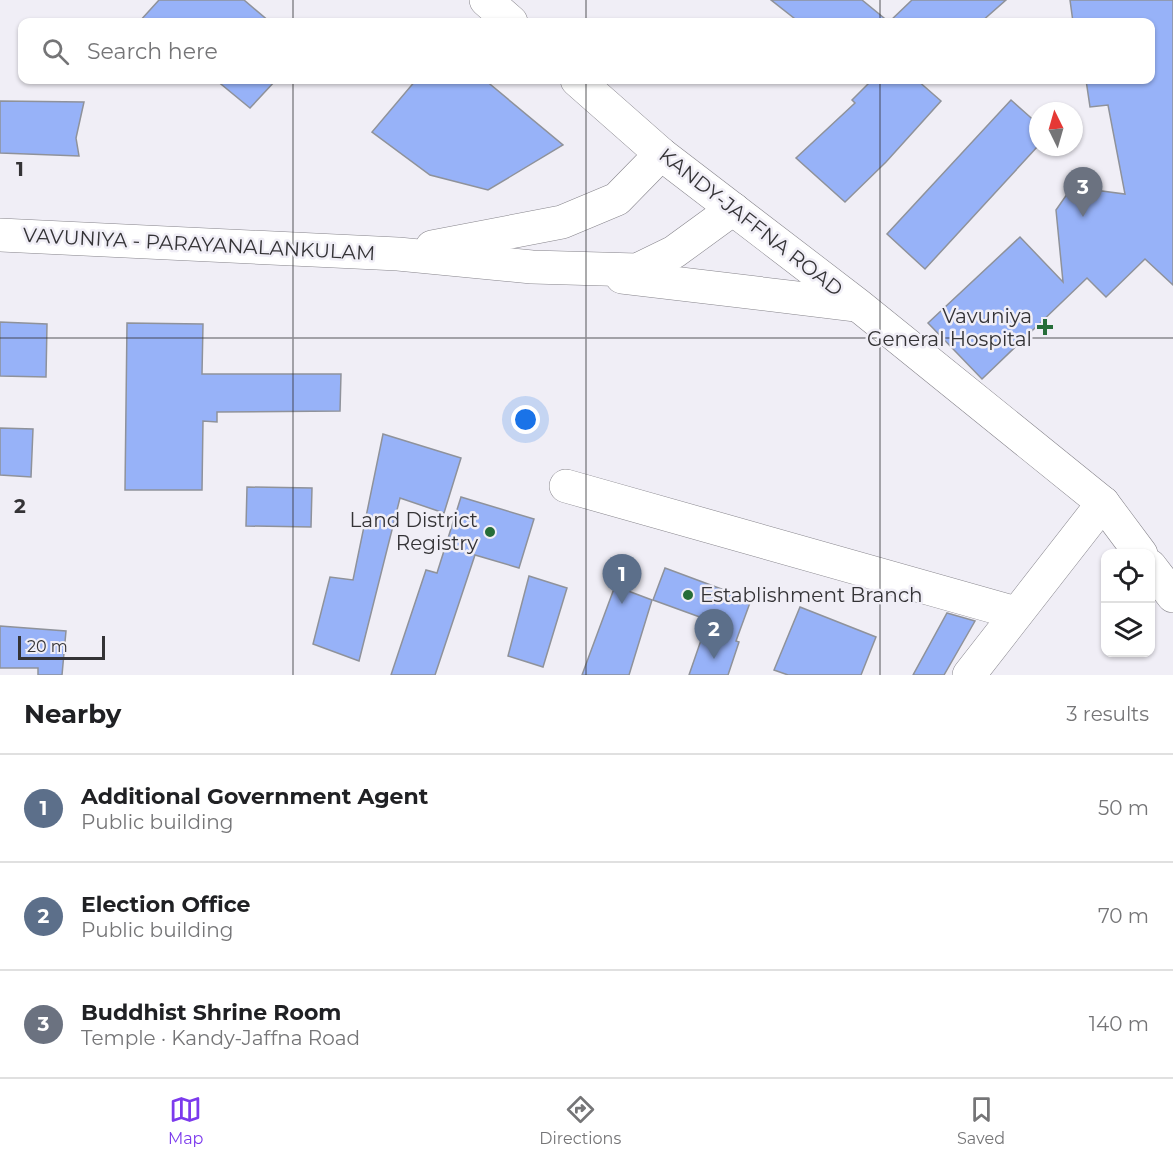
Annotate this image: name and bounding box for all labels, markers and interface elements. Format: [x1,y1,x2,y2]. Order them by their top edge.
search box [18,18,1155,84]
icon: search [39,35,72,68]
text: Search here [87,38,218,65]
north arrow [1029,102,1083,156]
street label: KANDY-JAFFNA ROAD [654,143,848,301]
text: 1 [16,157,24,181]
pin: 3 [1064,168,1102,217]
street label: VAVUNIYA - PARAYANALANKULAM [22,223,376,265]
place label: Vavuniya General Hospital [867,304,1032,351]
marker: Vavuniya General Hospital [1036,318,1054,336]
your location [511,405,540,434]
text: 2 [14,494,26,518]
place label: Land District Registry [350,508,478,555]
marker: Land District Registry [483,525,497,539]
map controls [1101,549,1155,657]
button: locate [1101,549,1155,603]
pin: 1 [602,554,642,604]
place label: Establishment Branch [700,583,923,607]
marker: Establishment Branch [681,588,695,602]
button: layers [1101,603,1155,657]
pin: 2 [694,610,734,659]
scale bar [18,633,105,660]
text: 20 m [27,637,68,656]
text: Nearby [24,698,121,730]
text: 3 results [1066,702,1149,726]
text: Additional Government Agent [81,783,428,810]
text: 1 [40,796,47,820]
text: 50 m [1098,796,1149,820]
text: Public building [81,810,234,834]
text: Election Office [81,891,251,918]
text: 2 [38,904,49,928]
text: 70 m [1098,904,1149,928]
text: Public building [81,918,234,942]
text: Buddhist Shrine Room [81,999,341,1026]
text: 3 [38,1012,49,1036]
text: 140 m [1089,1012,1149,1036]
text: Temple · Kandy-Jaffna Road [81,1026,360,1050]
tab: Map [168,1093,203,1148]
tab: Directions [539,1093,621,1148]
tab: Saved [957,1093,1005,1148]

